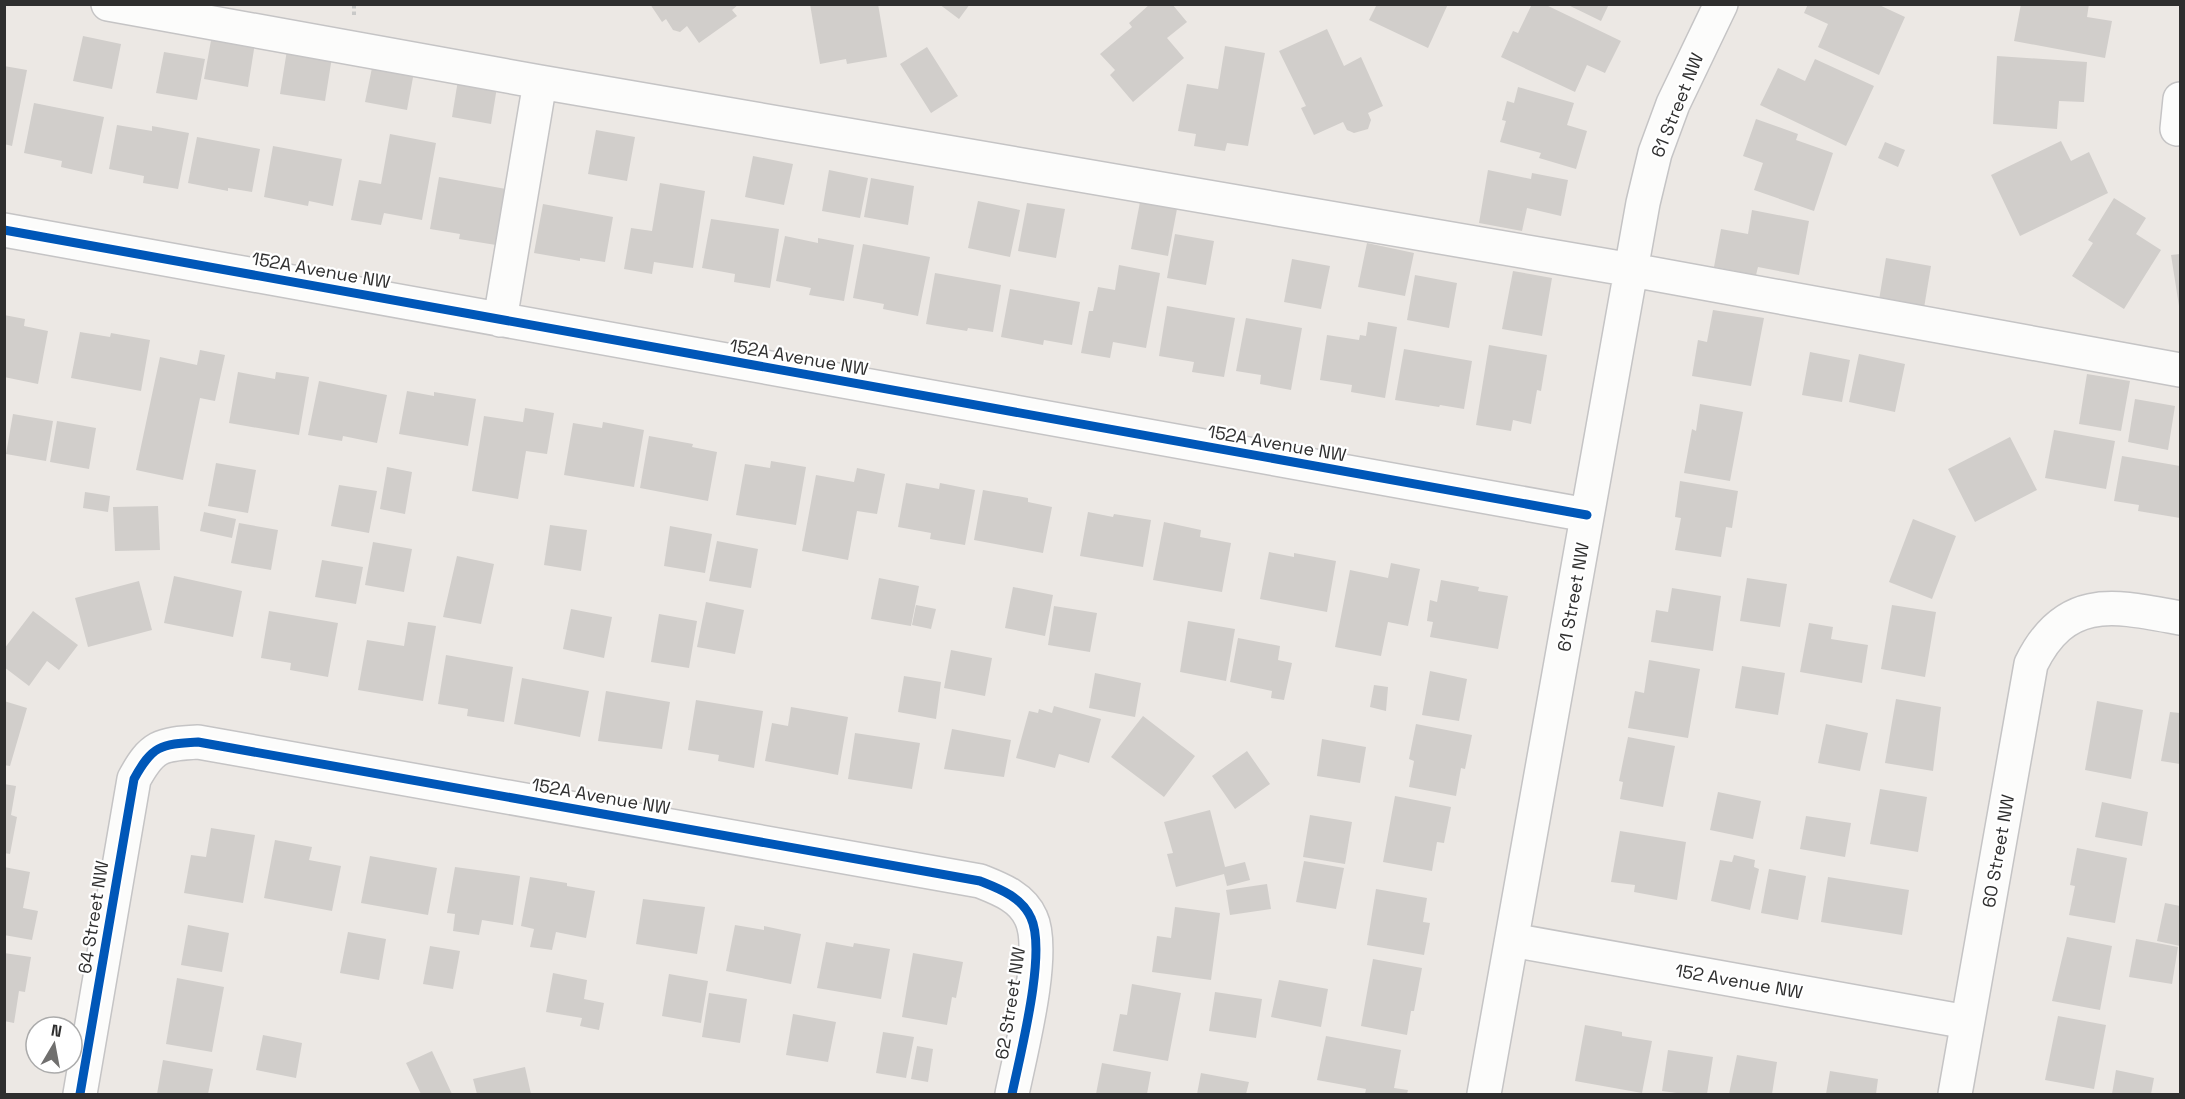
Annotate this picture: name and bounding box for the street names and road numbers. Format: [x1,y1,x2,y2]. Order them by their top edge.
street label: 61 Street NW [1646,49,1708,161]
street label: 152A Avenue NW [250,246,392,294]
street label: 152A Avenue NW [728,333,870,381]
street label: 152A Avenue NW [1206,419,1348,467]
street label: 61 Street NW [1552,540,1594,653]
street label: 152A Avenue NW [530,772,672,820]
street label: 60 Street NW [1977,792,2019,909]
street label: 64 Street NW [73,859,113,975]
street label: 62 Street NW [990,945,1030,1061]
street label: 152 Avenue NW [1673,958,1805,1004]

